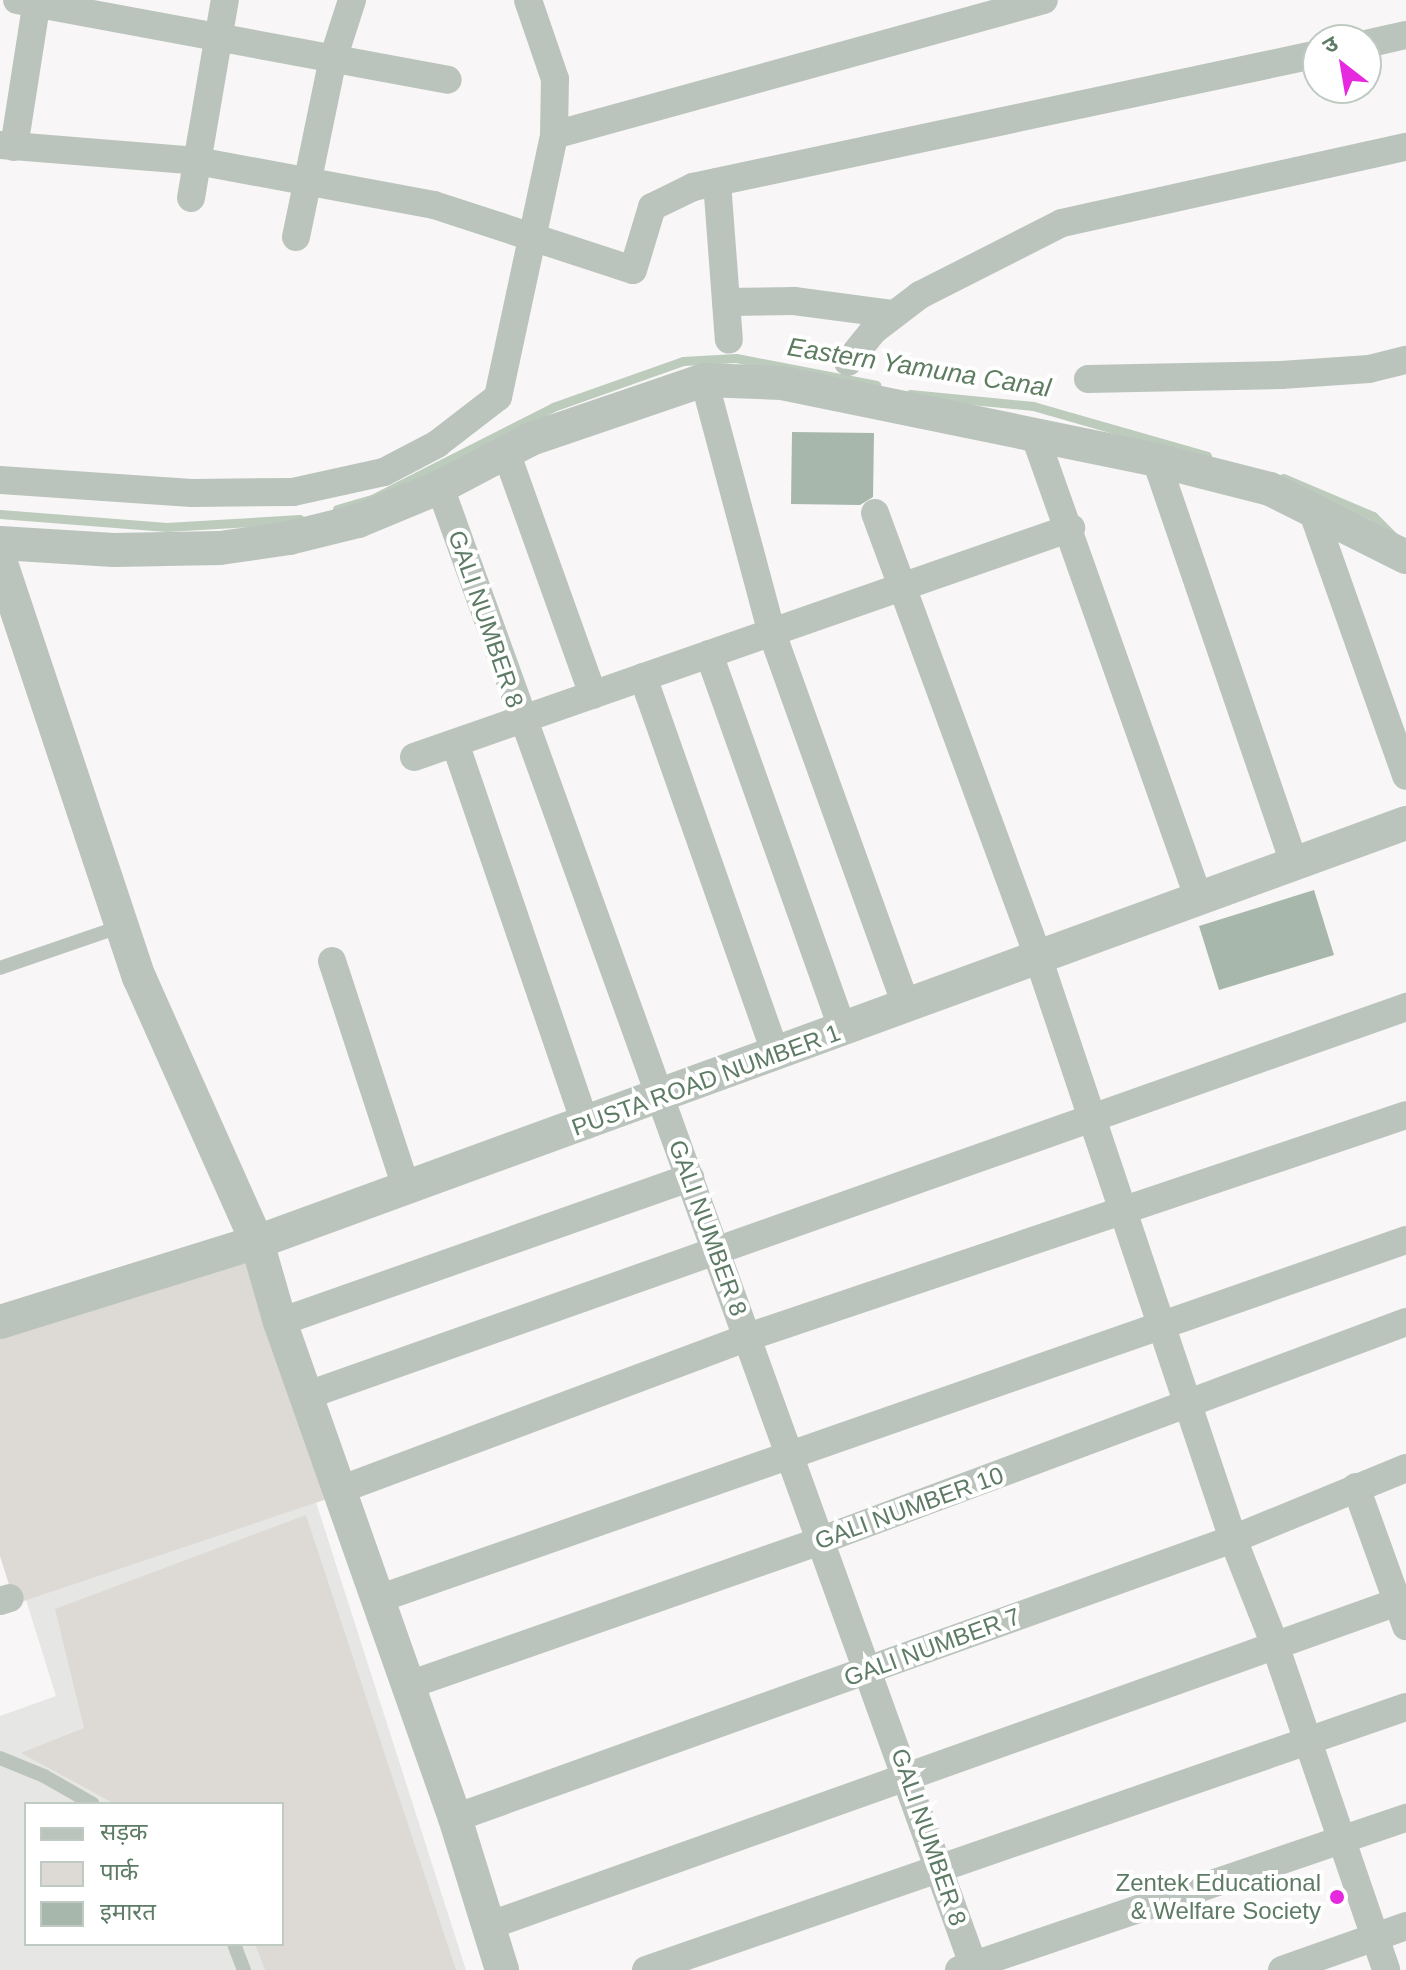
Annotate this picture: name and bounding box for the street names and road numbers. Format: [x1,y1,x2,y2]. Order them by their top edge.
street label: GALI NUMBER 8 [442,527,530,711]
street label: PUSTA ROAD NUMBER 1 [567,1018,845,1142]
street label: GALI NUMBER 8 [663,1136,753,1320]
street label: GALI NUMBER 10 [811,1460,1007,1556]
street label: GALI NUMBER 7 [840,1602,1024,1692]
street label: GALI NUMBER 8 [885,1745,973,1929]

